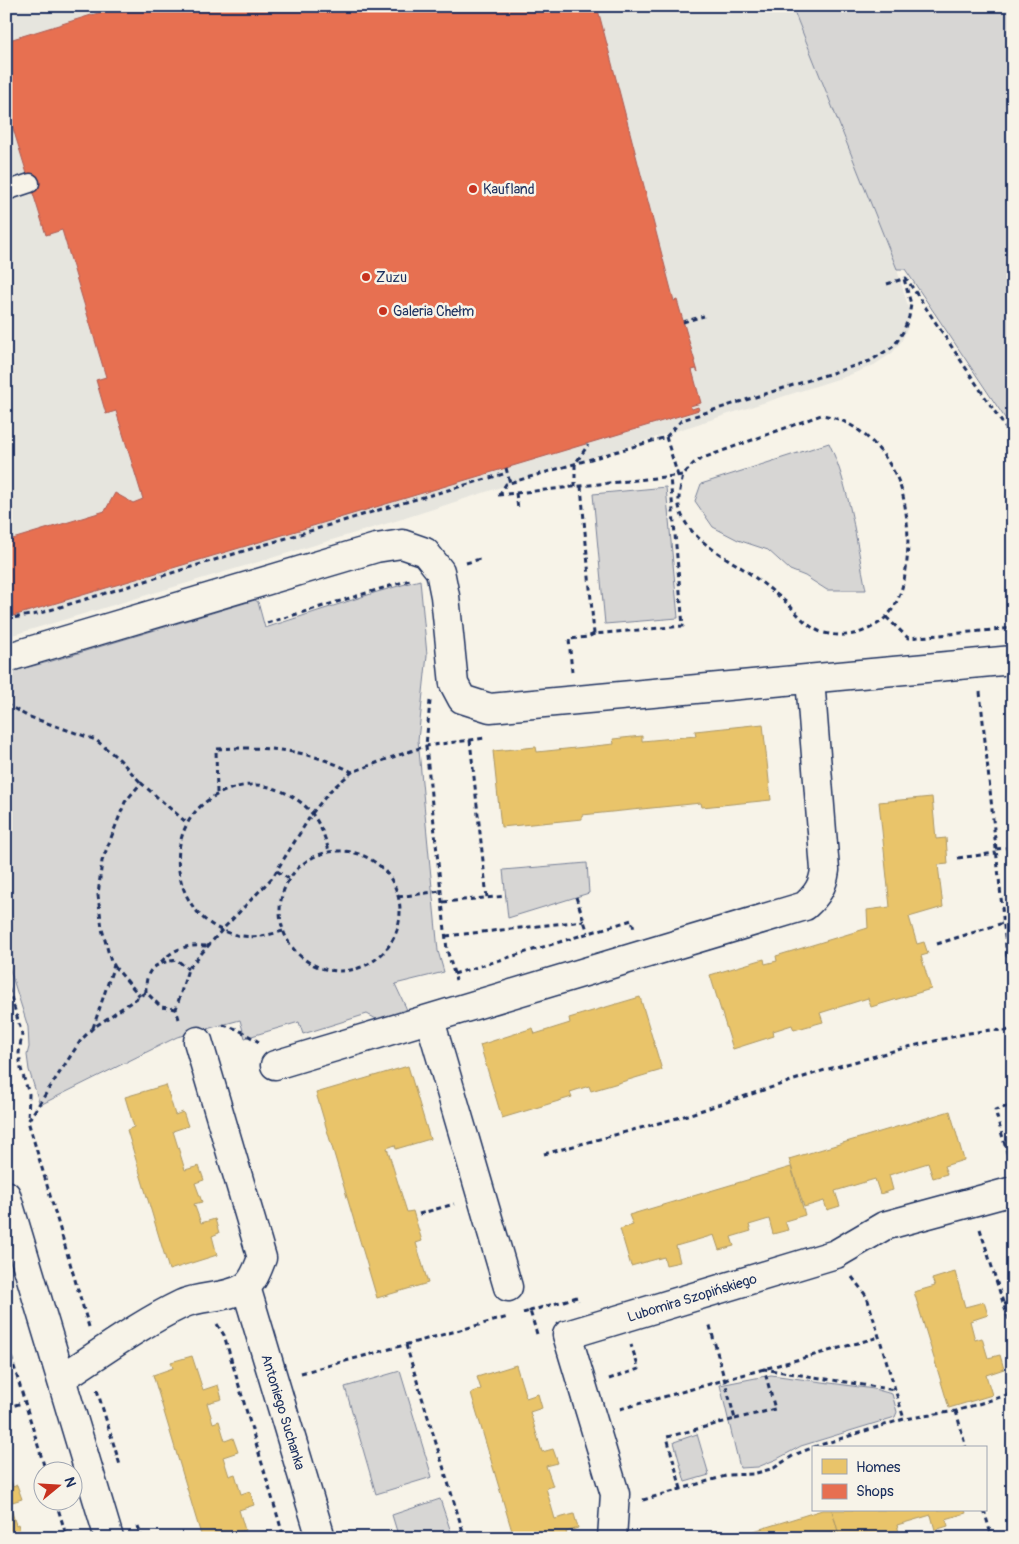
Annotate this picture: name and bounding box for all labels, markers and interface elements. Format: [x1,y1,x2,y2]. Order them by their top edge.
place label: Kaufland [483,181,535,198]
marker: Kaufland [467,183,479,195]
place label: Zuzu [376,269,407,286]
marker: Zuzu [360,271,372,283]
place label: Galeria Chełm [393,303,474,320]
marker: Galeria Chełm [377,305,389,317]
street label: Lubomira Szopińskiego [625,1270,759,1326]
street label: Antoniego Suchanka [257,1352,309,1472]
legend [812,1446,986,1512]
text: Homes [856,1458,901,1477]
north arrow [32,1462,82,1512]
text: N [60,1475,79,1489]
text: Shops [856,1482,894,1501]

